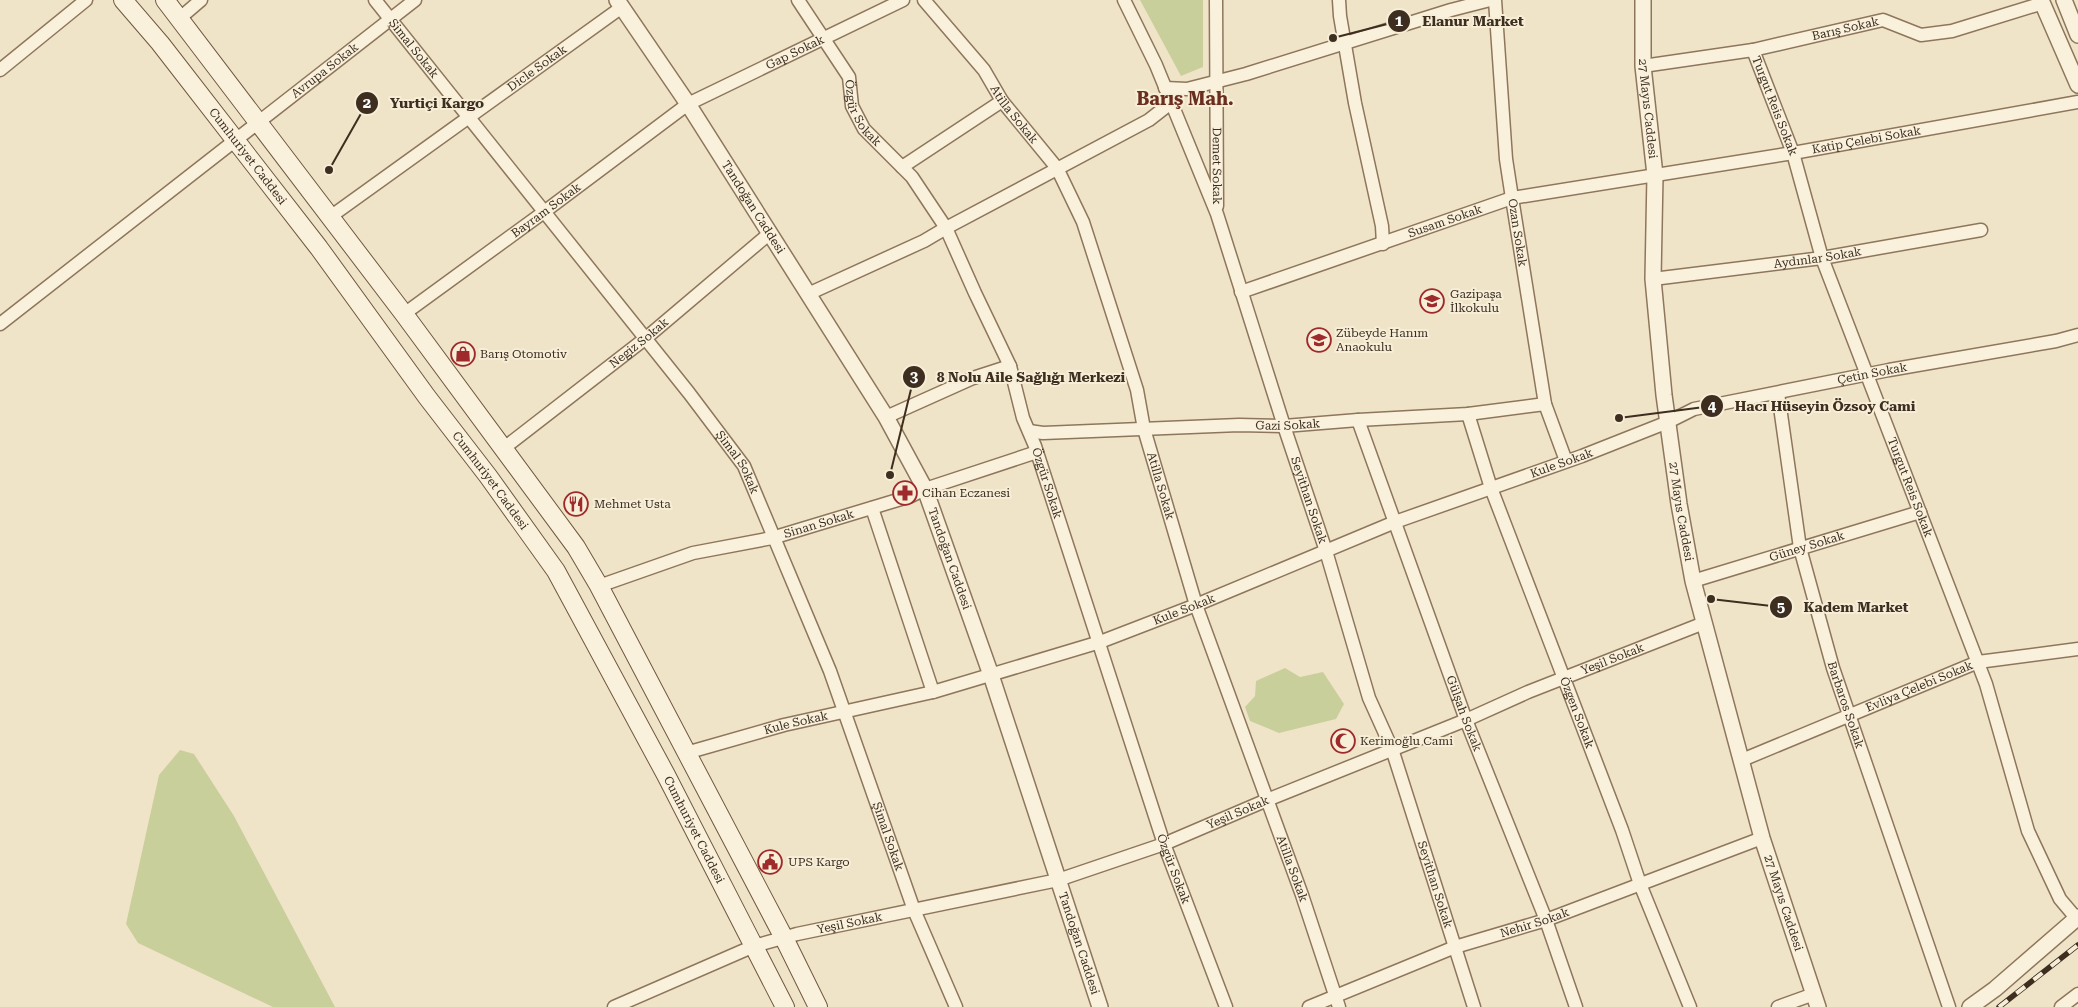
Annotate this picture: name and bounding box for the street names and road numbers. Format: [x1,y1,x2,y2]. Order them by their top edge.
street label: Barış Sokak [1811,14,1881,43]
street label: Şimal Sokak [386,16,442,81]
street label: Gap Sokak [763,32,827,72]
street label: Avrupa Sokak [288,40,361,101]
street label: Dicle Sokak [505,42,570,94]
street label: Turgut Reis Sokak [1749,54,1801,158]
street label: 27 Mayıs Caddesi [1636,59,1660,160]
street label: Özgür Sokak [842,79,884,149]
street label: Atilla Sokak [987,83,1041,147]
street label: Cumhuriyet Caddesi [206,105,290,207]
street label: Katip Çelebi Sokak [1811,123,1922,156]
street label: Demet Sokak [1210,127,1224,205]
street label: Tandoğan Caddesi [719,158,788,256]
street label: Bayram Sokak [509,180,584,240]
street label: Ozan Sokak [1505,198,1530,268]
street label: Susam Sokak [1406,202,1484,241]
street label: Aydınlar Sokak [1773,244,1863,271]
street label: Negiz Sokak [607,315,672,371]
street label: Çetin Sokak [1836,360,1909,387]
street label: Gazi Sokak [1255,416,1321,433]
street label: Şimal Sokak [713,428,762,496]
street label: Cumhuriyet Caddesi [449,429,531,532]
street label: Turgut Reis Sokak [1885,435,1936,539]
street label: Kule Sokak [1528,445,1595,481]
street label: Özgür Sokak [1029,446,1065,521]
street label: Atilla Sokak [1144,450,1178,522]
street label: Seyithan Sokak [1288,455,1330,546]
street label: 27 Mayıs Caddesi [1666,461,1696,562]
street label: Tandoğan Caddesi [925,506,974,612]
street label: Sinan Sokak [782,507,856,541]
street label: Güney Sokak [1768,528,1847,564]
street label: Kule Sokak [1151,591,1218,628]
street label: Yeşil Sokak [1579,640,1646,678]
street label: Evliya Çelebi Sokak [1864,658,1975,715]
street label: Barbaros Sokak [1825,660,1867,751]
street label: Gülşah Sokak [1444,673,1485,754]
street label: Özgen Sokak [1557,675,1597,751]
street label: Kule Sokak [762,708,830,737]
street label: Cumhuriyet Caddesi [661,774,727,886]
street label: Yeşil Sokak [1204,793,1271,832]
street label: Şimal Sokak [870,800,907,873]
street label: Özgür Sokak [1154,832,1193,906]
street label: Atilla Sokak [1274,833,1311,904]
street label: Seyithan Sokak [1415,839,1456,930]
street label: 27 Mayıs Caddesi [1761,853,1806,953]
street label: Tandoğan Caddesi [1056,890,1103,997]
street label: Nehir Sokak [1498,905,1571,940]
street label: Yeşil Sokak [816,909,884,937]

